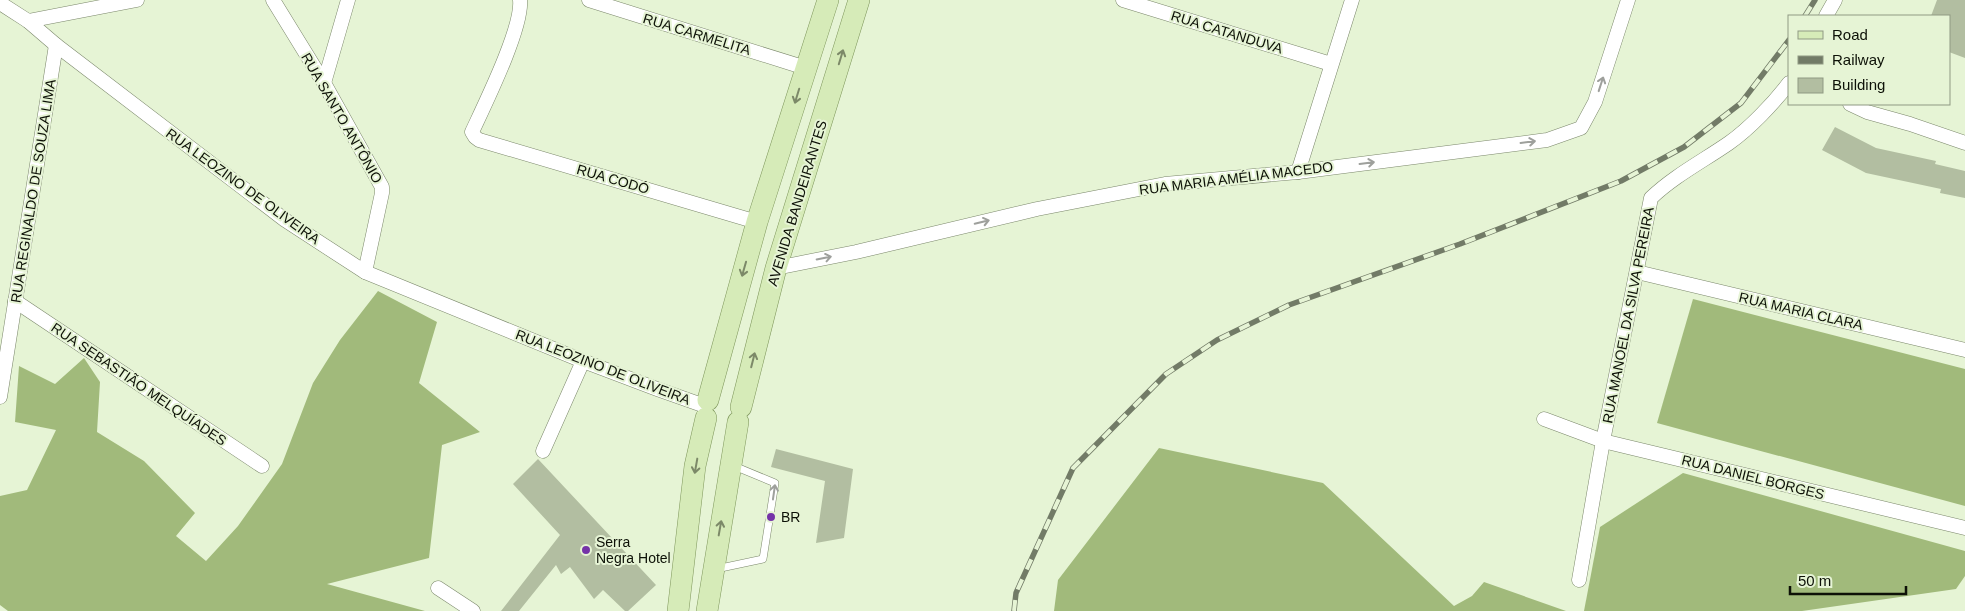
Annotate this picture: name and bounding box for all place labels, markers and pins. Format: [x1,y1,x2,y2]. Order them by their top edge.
place label: BR [781,509,800,525]
marker: BR [765,511,777,523]
place label: Serra Negra Hotel [596,534,671,566]
marker: Serra Negra Hotel [580,544,592,556]

